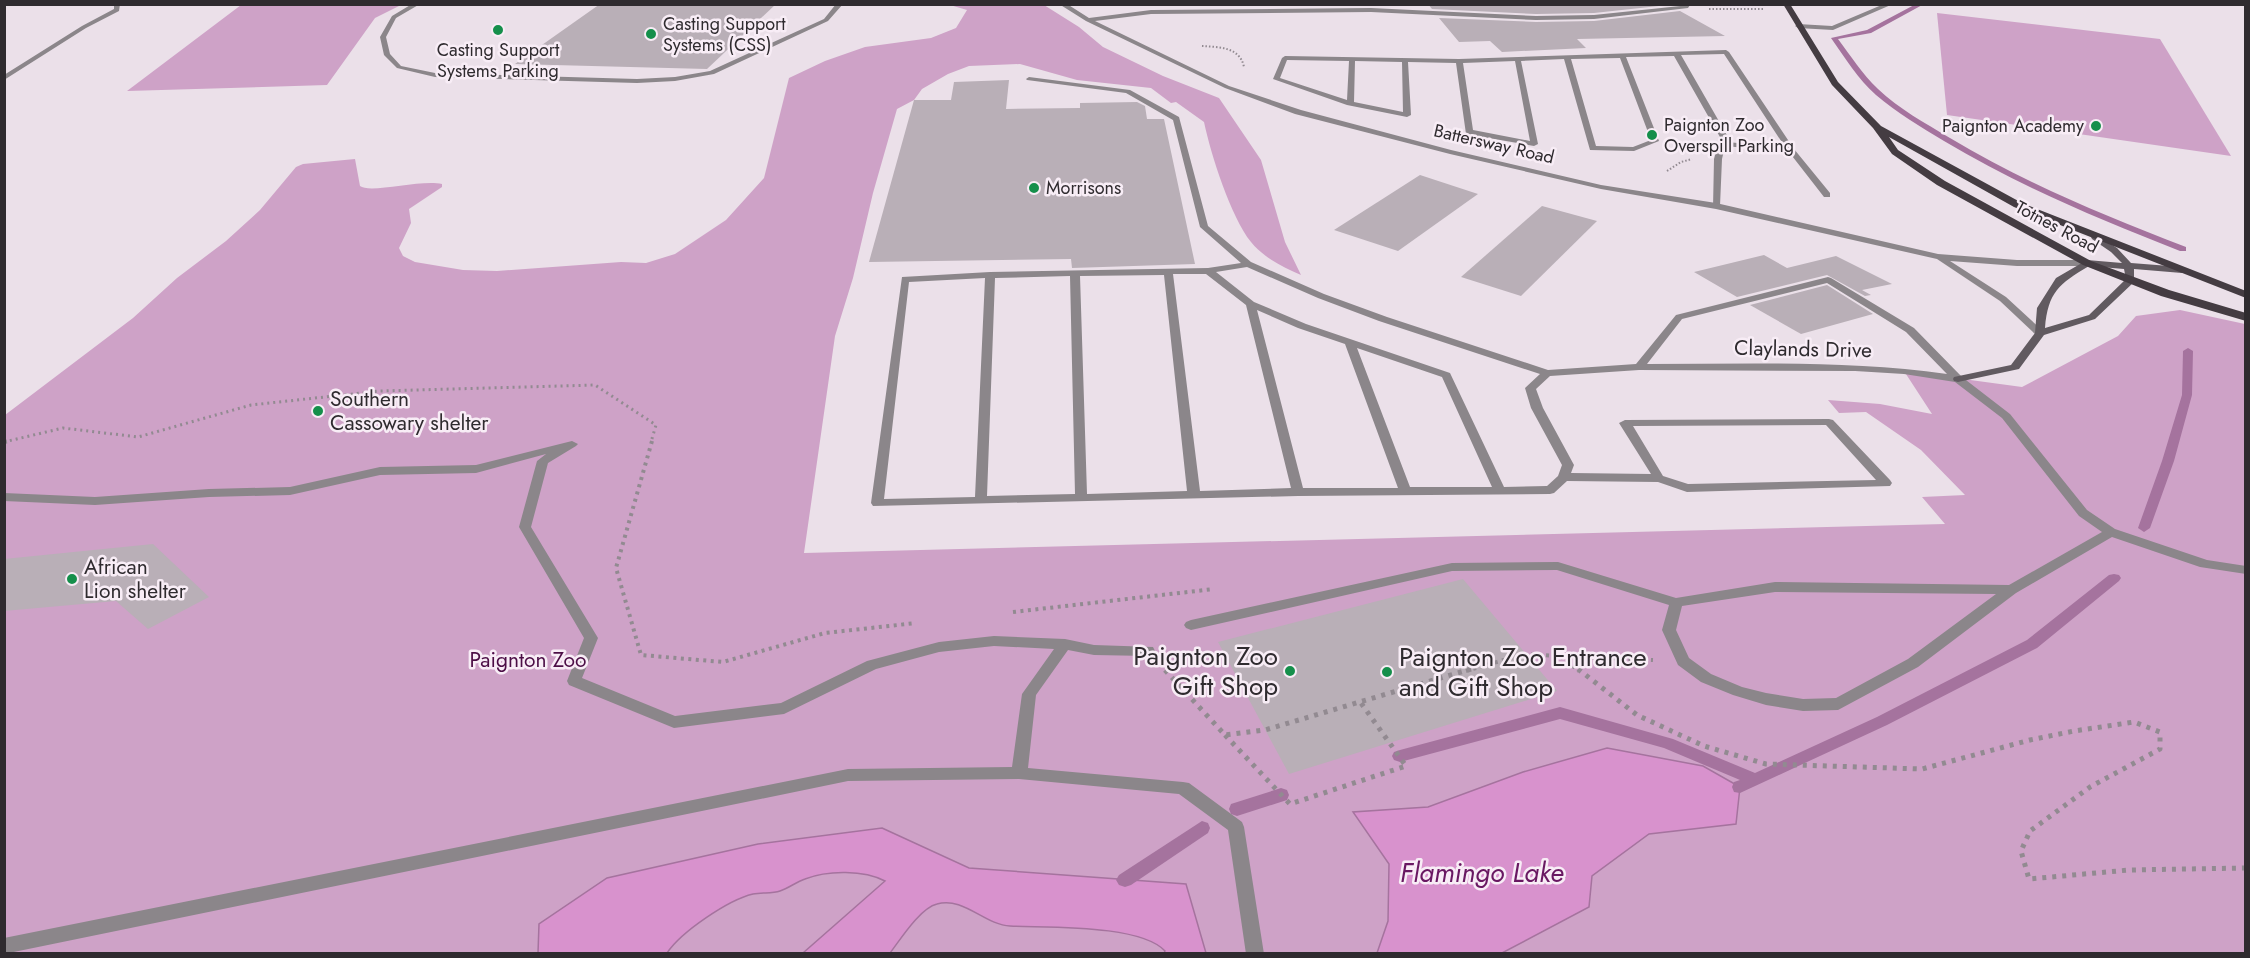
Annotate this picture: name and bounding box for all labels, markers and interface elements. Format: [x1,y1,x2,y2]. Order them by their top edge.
place label: Casting Support Systems (CSS) [663,11,786,58]
marker: Casting Support Systems Parking [491,23,505,37]
marker: Casting Support Systems (CSS) [644,27,658,41]
place label: Casting Support Systems Parking [437,37,560,84]
place label: Paignton Zoo Overspill Parking [1664,112,1794,159]
place label: Paignton Academy [1942,113,2084,139]
street label: Battersway Road [1431,118,1557,170]
marker: Paignton Academy [2089,119,2103,133]
marker: Paignton Zoo Overspill Parking [1645,128,1659,142]
place label: Morrisons [1046,175,1121,201]
marker: Morrisons [1027,181,1041,195]
street label: Totnes Road [2011,194,2103,260]
street label: Claylands Drive [1734,333,1872,365]
place label: Southern Cassowary shelter [330,384,489,438]
marker: Southern Cassowary shelter [311,404,325,418]
place label: African Lion shelter [84,552,187,606]
marker: African Lion shelter [65,572,79,586]
place label: Paignton Zoo Gift Shop [1133,637,1278,705]
place label: Paignton Zoo Entrance and Gift Shop [1399,638,1647,706]
park label: Paignton Zoo [469,645,587,675]
marker: Paignton Zoo Gift Shop [1283,664,1297,678]
marker: Paignton Zoo Entrance and Gift Shop [1380,665,1394,679]
water label: Flamingo Lake [1400,853,1564,892]

